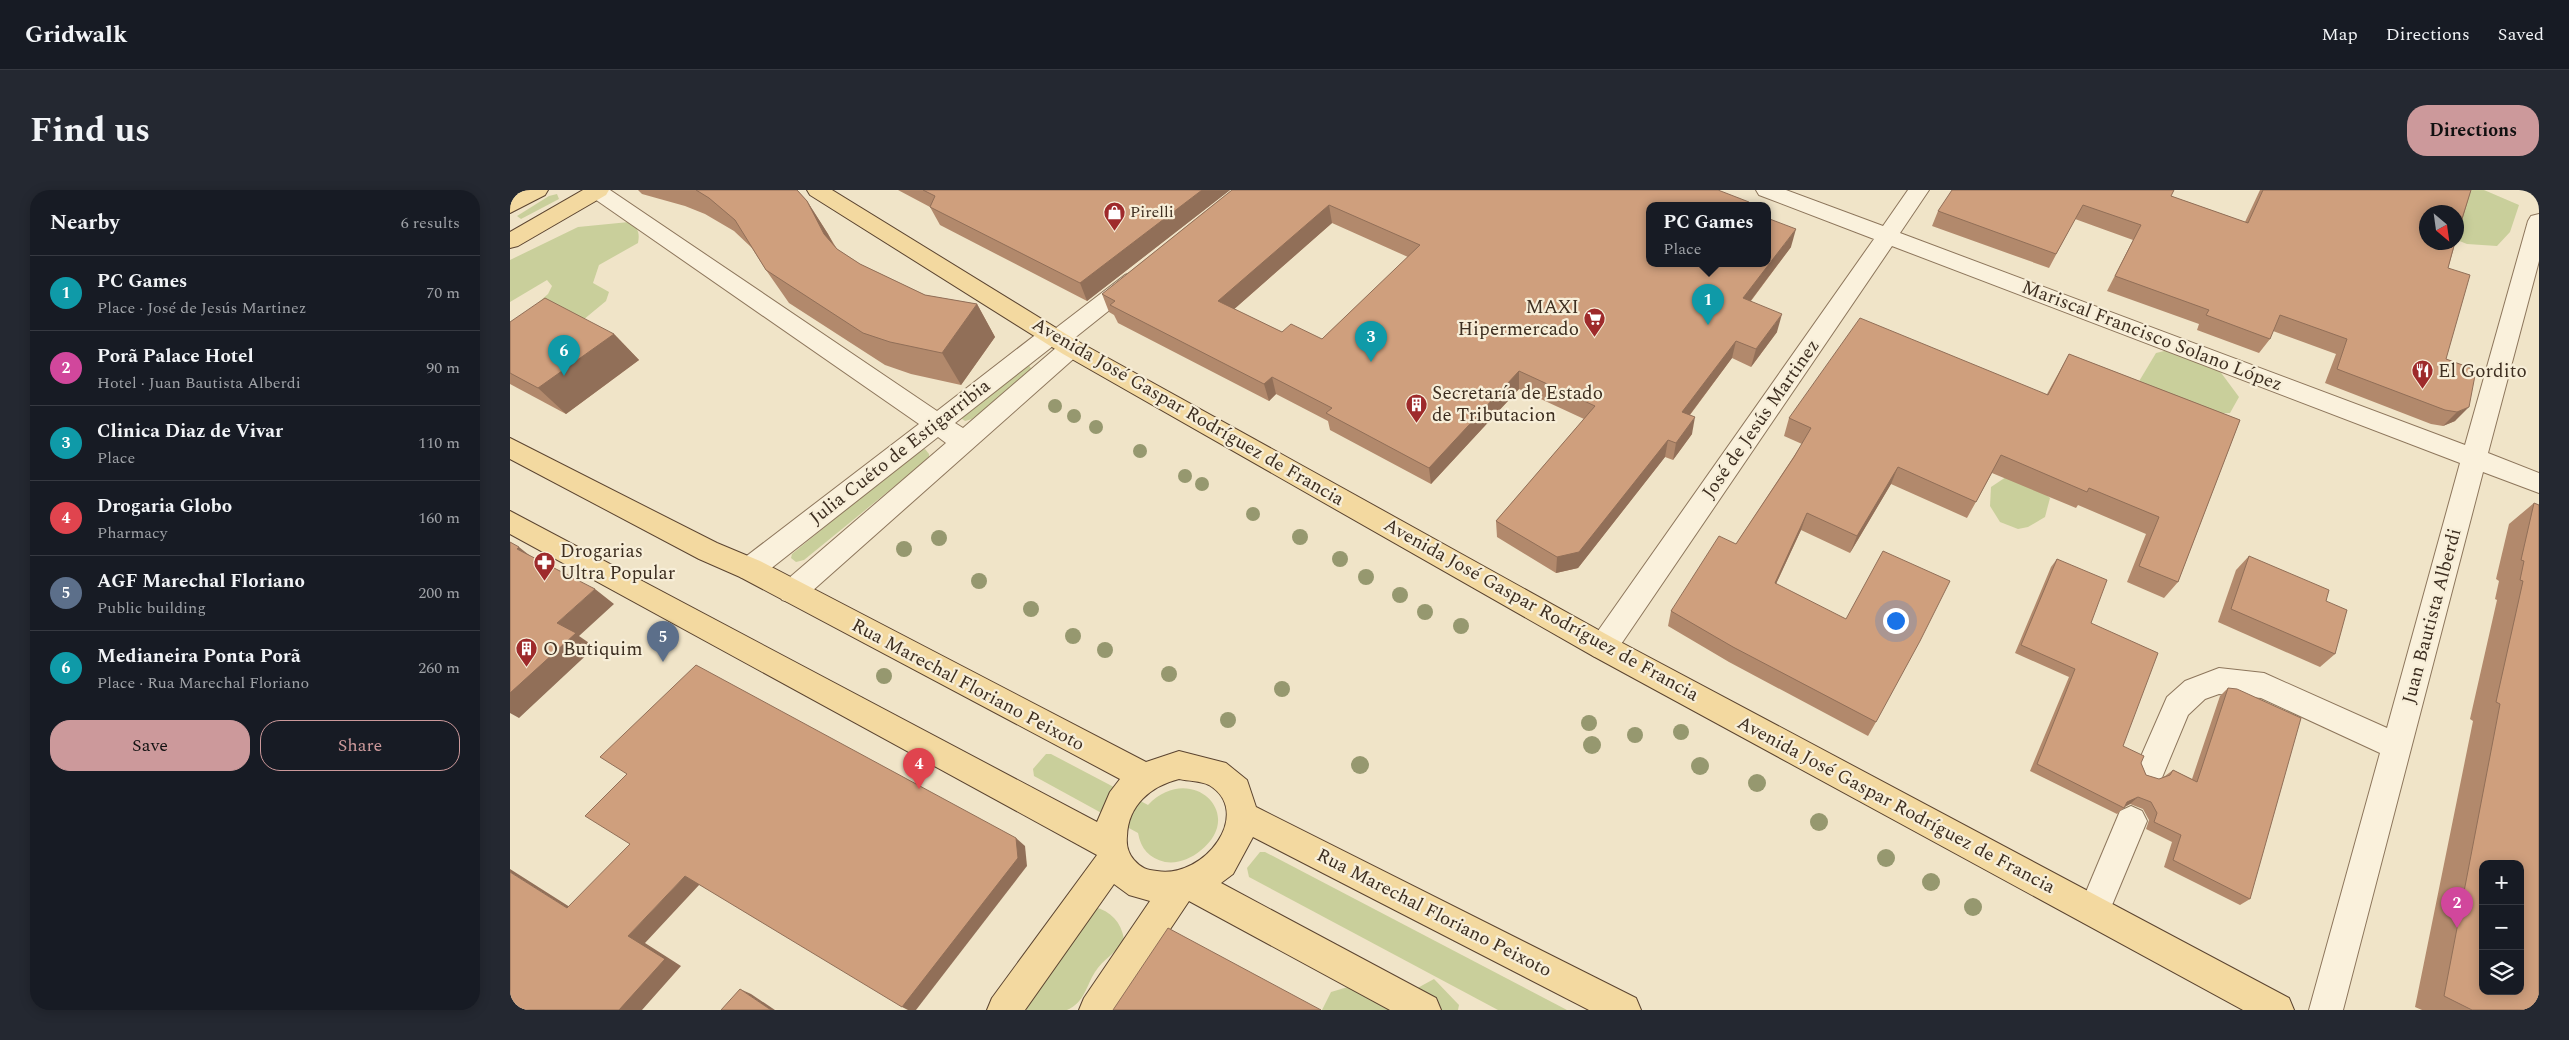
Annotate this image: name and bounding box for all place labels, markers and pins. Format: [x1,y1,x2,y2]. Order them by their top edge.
shop icon: Pirelli [1102,200,1126,231]
place label: Pirelli [1130,200,1174,224]
pin: 1 [1692,284,1724,325]
place label: MAXI Hipermercado [1458,293,1579,344]
supermarket icon: MAXI Hipermercado [1583,306,1607,337]
pin: 3 [1355,321,1387,362]
pin: 6 [548,335,580,376]
place label: El Gordito [2438,357,2527,386]
restaurant icon: El Gordito [2410,359,2434,390]
place label: Secretaría de Estado de Tributacion [1432,379,1603,430]
building icon: Secretaría de Estado de Tributacion [1404,392,1428,423]
place label: Drogarias Ultra Popular [560,537,676,588]
pharmacy icon: Drogarias Ultra Popular [532,550,556,581]
pin: 5 [647,621,679,662]
place label: O Butiquim [543,635,642,664]
building icon: O Butiquim [515,637,539,668]
pin: 4 [903,748,935,789]
pin: 2 [2441,887,2473,928]

